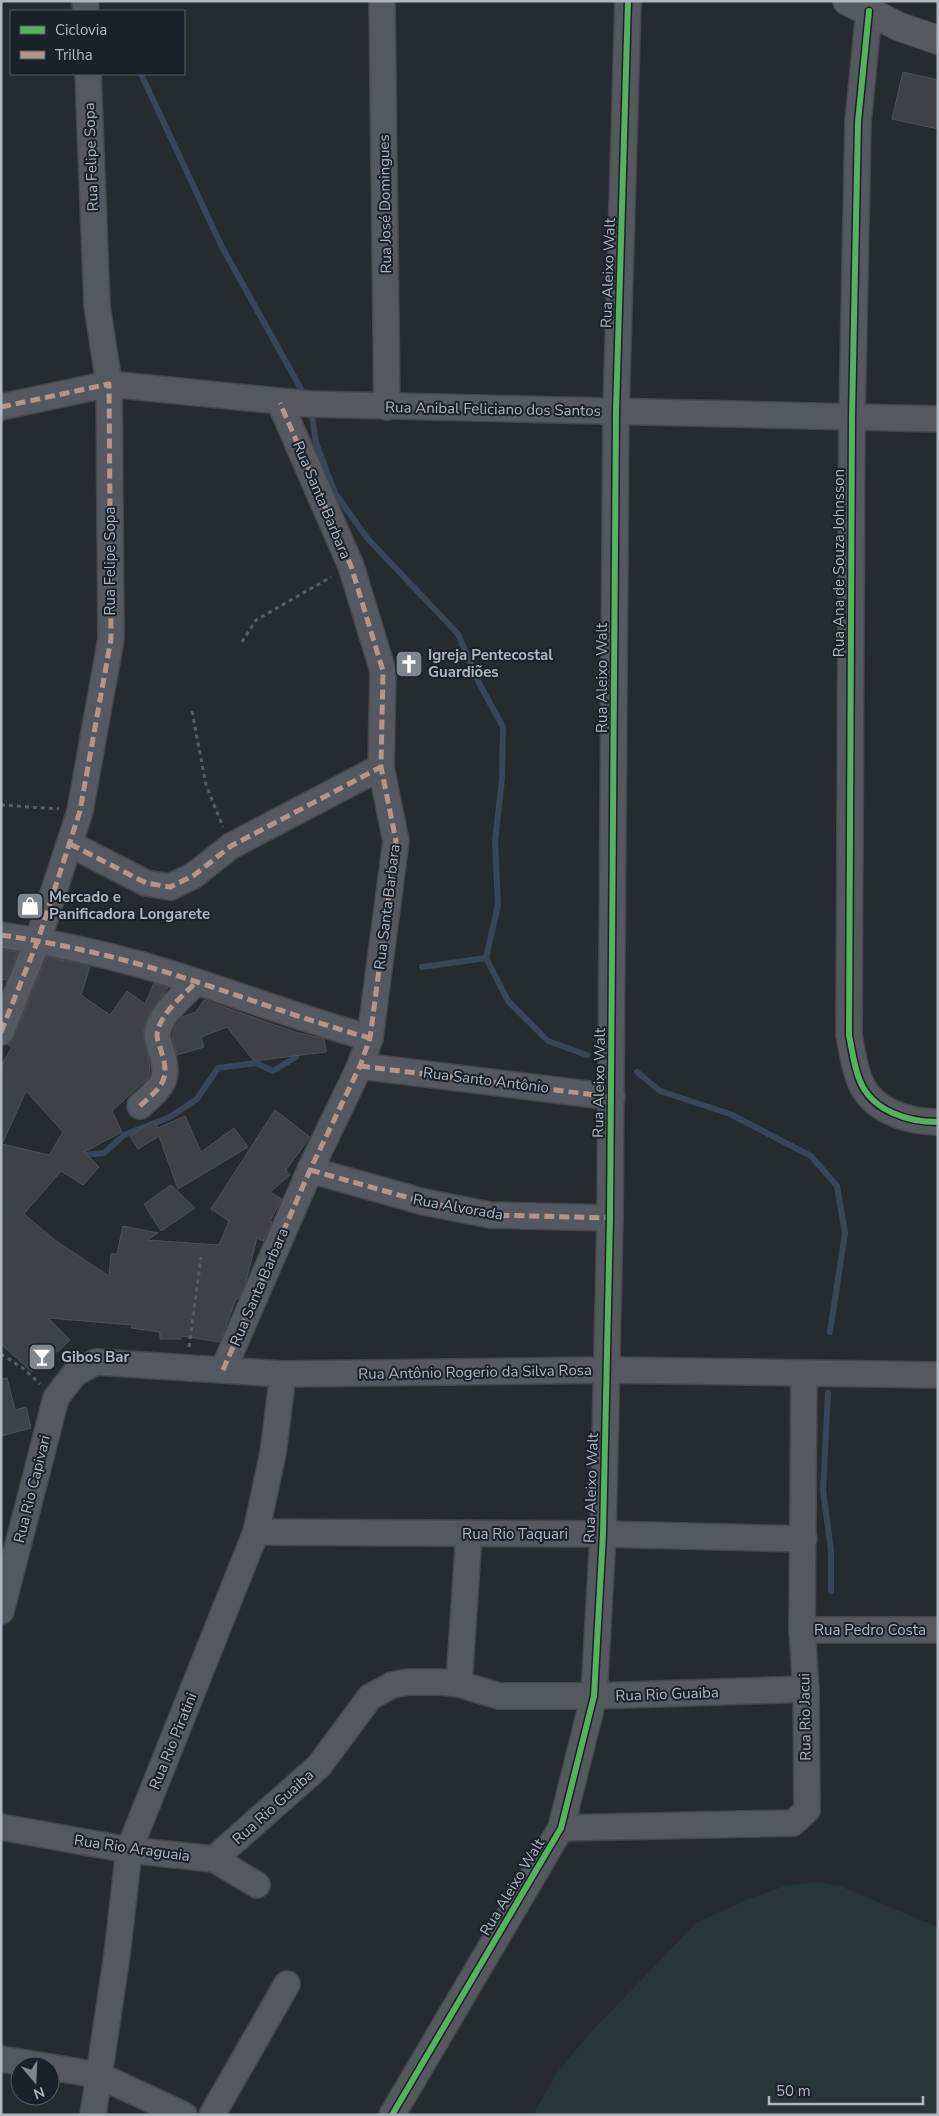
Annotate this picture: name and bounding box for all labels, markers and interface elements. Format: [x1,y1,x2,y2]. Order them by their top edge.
legend [10,10,185,75]
text: Ciclovia [55,20,107,40]
text: Trilha [55,45,93,65]
street label: Rua Felipe Sopa [79,102,103,212]
street label: Rua José Domingues [374,134,396,274]
street label: Rua Aleixo Walt [596,217,620,328]
street label: Rua Anibal Feliciano dos Santos [385,397,601,421]
street label: Rua Santa Barbara [288,438,356,562]
street label: Rua Ana de Souza Johnsson [829,469,849,657]
street label: Rua Felipe Sopa [100,507,120,615]
street label: Rua Aleixo Walt [592,622,612,733]
place label: Igreja Pentecostal Guardiões [428,645,553,682]
church icon: Igreja Pentecostal Guardiões [394,649,424,679]
street label: Rua Santa Barbara [369,843,405,971]
place label: Mercado e Panificadora Longarete [49,887,210,924]
shop icon: Mercado e Panificadora Longarete [15,891,45,921]
street label: Rua Aleixo Walt [588,1027,610,1138]
street label: Rua Santo Antônio [422,1062,550,1098]
street label: Rua Alvorada [411,1189,505,1225]
street label: Rua Santa Barbara [225,1225,293,1349]
bar icon: Gibos Bar [27,1342,57,1372]
place label: Gibos Bar [61,1347,129,1367]
street label: Rua Antônio Rogerio da Silva Rosa [358,1360,592,1384]
street label: Rua Aleixo Walt [579,1432,603,1543]
street label: Rua Rio Capivari [9,1433,55,1545]
street label: Rua Rio Taquari [462,1524,568,1544]
street label: Rua Pedro Costa [814,1620,926,1640]
street label: Rua Rio Jacui [794,1673,816,1761]
street label: Rua Rio Guaiba [615,1682,719,1706]
street label: Rua Rio Piratini [144,1690,202,1792]
street label: Rua Rio Guaiba [228,1765,318,1849]
street label: Rua Rio Araguaia [73,1830,191,1866]
street label: Rua Aleixo Walt [475,1834,549,1939]
north arrow [10,2056,60,2106]
scale bar [769,2074,923,2106]
text: 50 m [776,2081,811,2101]
text: N [31,2082,47,2104]

